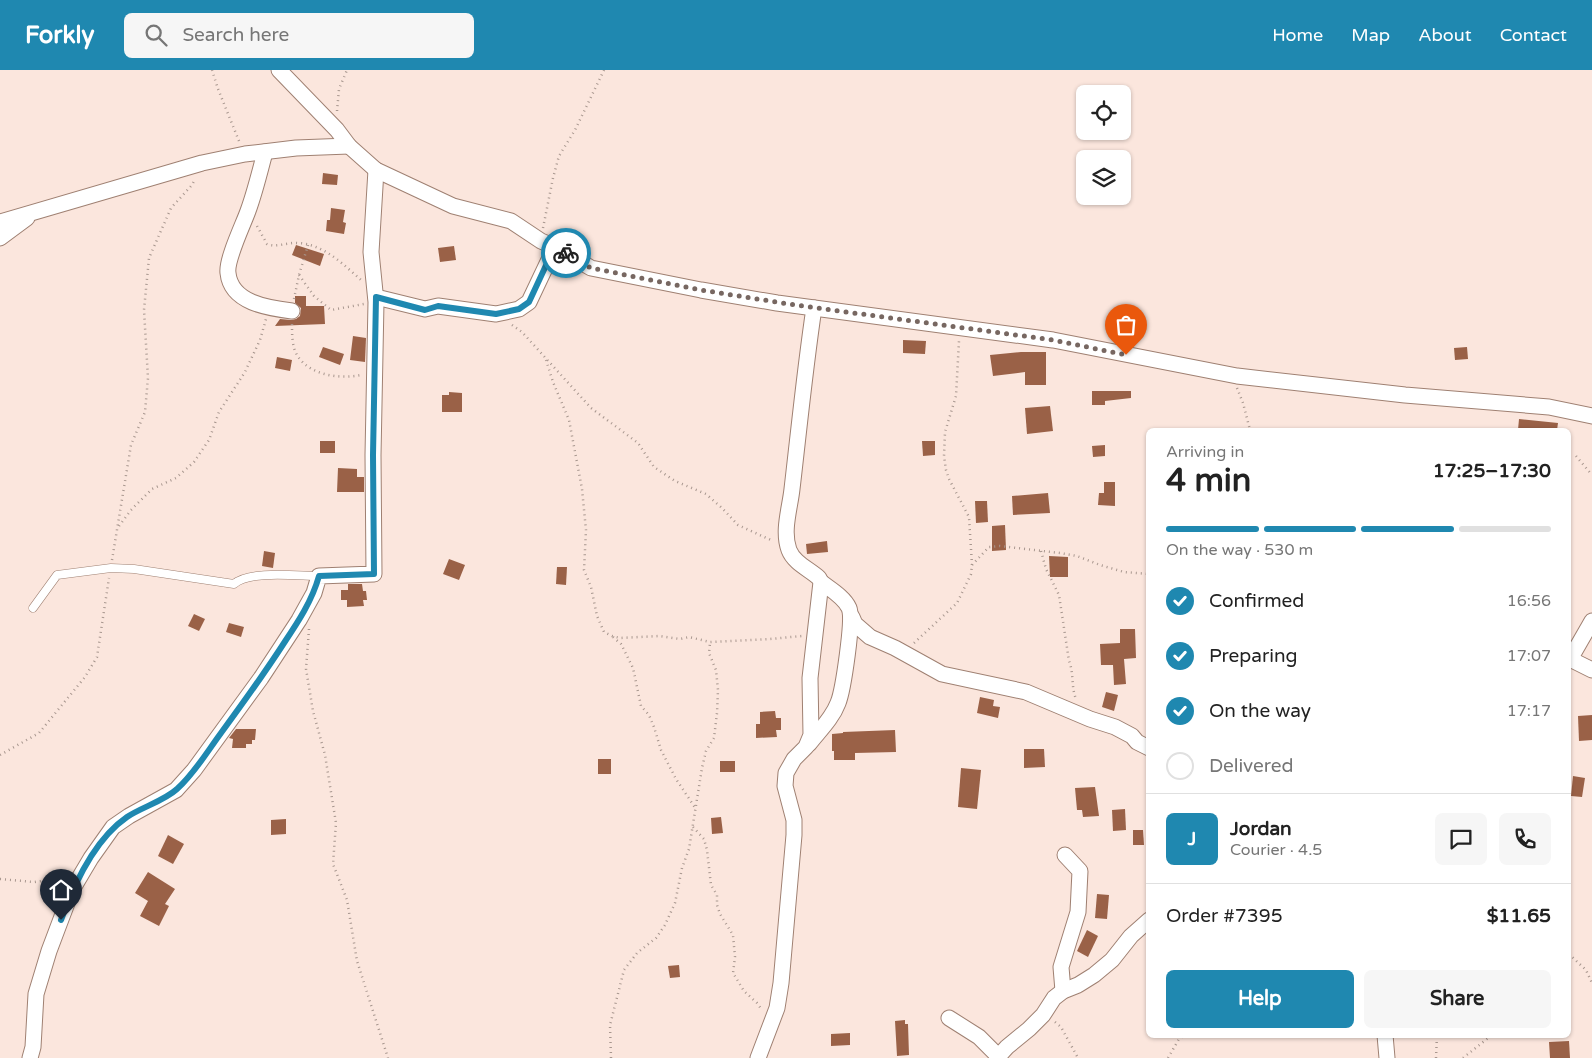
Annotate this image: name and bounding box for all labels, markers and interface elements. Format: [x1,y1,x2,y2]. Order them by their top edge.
search box [124,13,474,58]
text: Forkly [25,21,94,50]
icon: search [142,21,170,49]
text: Search here [182,24,289,46]
text: Home [1272,24,1323,46]
text: Map [1351,24,1390,46]
text: About [1418,24,1472,46]
text: Contact [1500,24,1567,46]
map controls [1076,85,1131,205]
button: locate [1076,85,1131,140]
button: layers [1076,150,1131,205]
courier [541,228,591,278]
icon: bike [552,239,580,267]
pin [1105,304,1147,355]
icon: bag [1112,311,1140,339]
text: Arriving in [1166,442,1244,462]
text: 17:25–17:30 [1433,460,1551,482]
text: 4 min [1166,462,1251,500]
text: On the way · 530 m [1166,540,1313,560]
icon: check [1166,587,1194,615]
text: Confirmed [1209,590,1304,612]
text: 16:56 [1507,591,1551,611]
icon: check [1166,642,1194,670]
text: Preparing [1209,645,1298,667]
text: 17:07 [1507,646,1551,666]
icon: check [1166,697,1194,725]
text: On the way [1209,700,1311,722]
text: 17:17 [1507,701,1551,721]
text: Delivered [1209,755,1294,777]
button: chat [1435,813,1487,865]
button: phone [1499,813,1551,865]
text: Jordan [1230,818,1292,840]
text: J [1188,828,1196,850]
text: Courier · 4.5 [1230,840,1322,860]
pin [40,869,82,920]
icon: home [47,876,75,904]
text: Order #7395 [1166,905,1283,927]
text: $11.65 [1487,905,1551,927]
button: Help [1166,970,1354,1028]
button: Share [1364,970,1551,1028]

